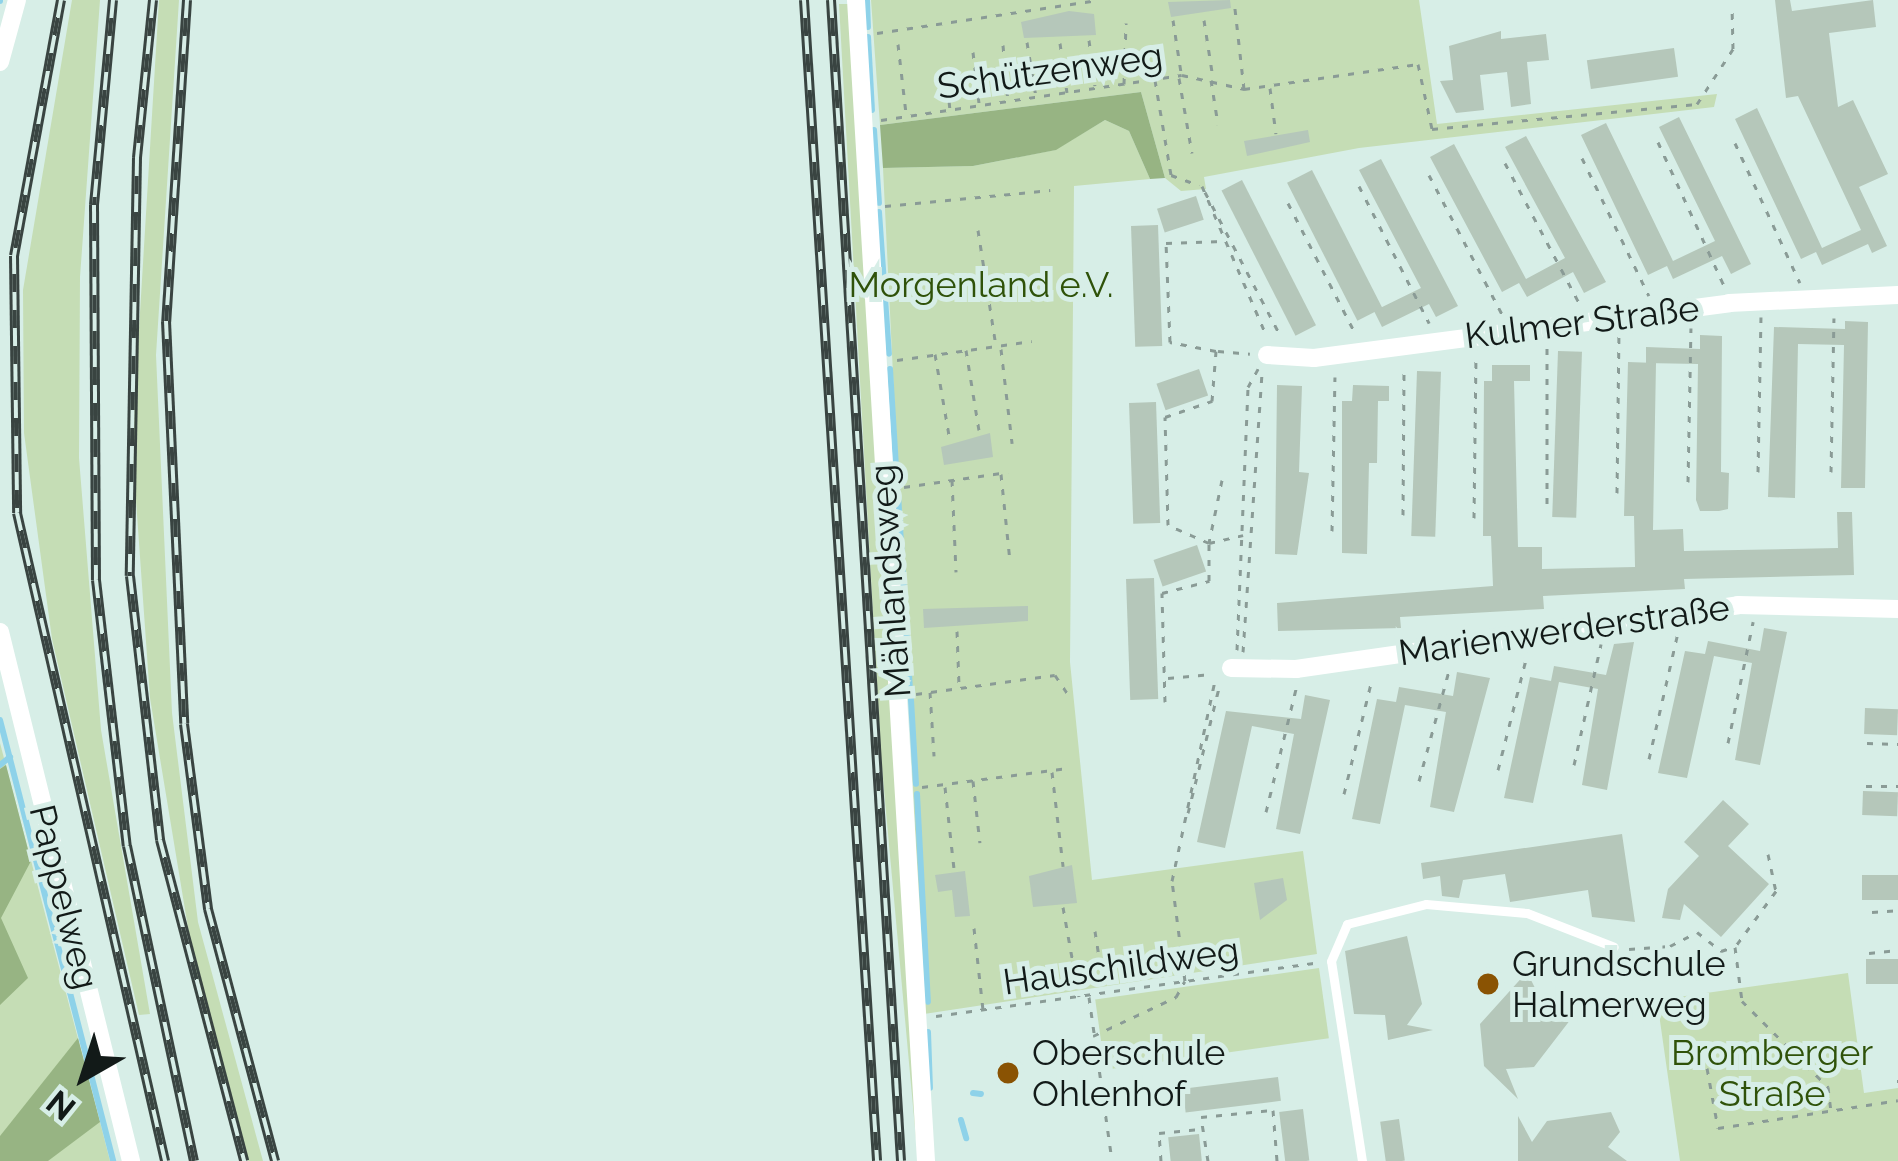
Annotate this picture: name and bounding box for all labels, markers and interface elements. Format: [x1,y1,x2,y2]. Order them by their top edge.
street label: Schützenweg [935,34,1165,108]
park label: Morgenland e.V. [848,263,1114,307]
street label: Kulmer Straße [1462,286,1702,358]
street label: Mählandsweg [860,463,920,699]
street label: Marienwerderstraße [1396,585,1732,675]
street label: Pappelweg [20,800,108,994]
street label: Hauschildweg [1000,928,1242,1004]
place label: Grundschule Halmerweg [1512,941,1726,1026]
marker: Grundschule Halmerweg [1475,971,1501,997]
north arrow [24,1017,144,1137]
place label: Oberschule Ohlenhof [1032,1030,1225,1115]
park label: Bromberger Straße [1671,1030,1873,1115]
marker: Oberschule Ohlenhof [995,1060,1021,1086]
text: N [39,1082,83,1128]

